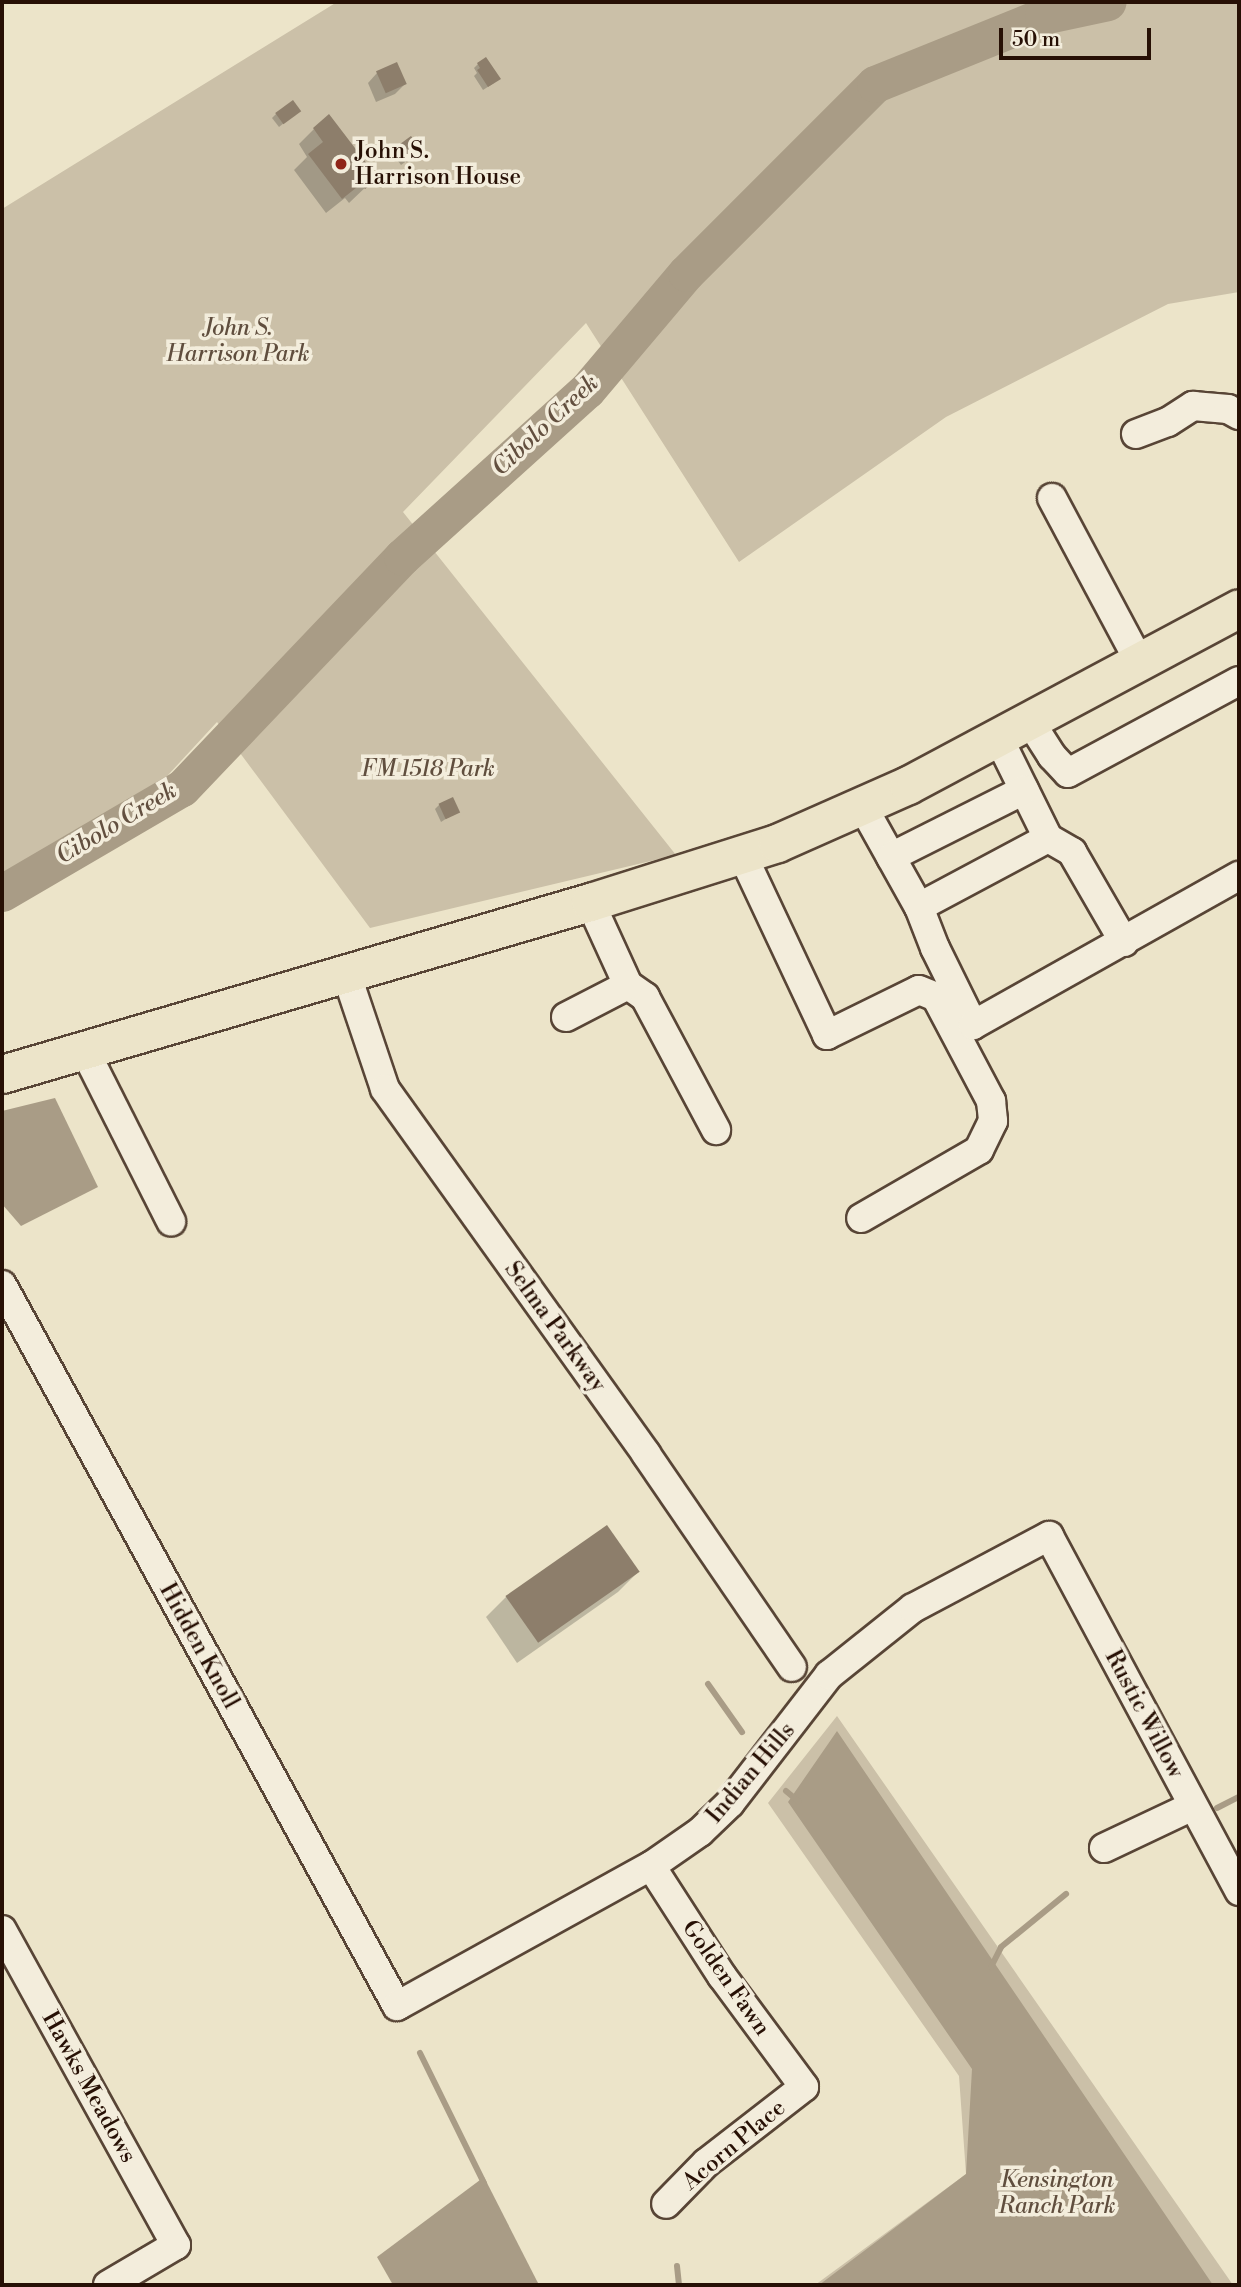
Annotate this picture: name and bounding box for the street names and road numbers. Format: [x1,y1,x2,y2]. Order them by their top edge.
street label: Selma Parkway [498,1256,612,1398]
street label: Hidden Knoll [153,1578,245,1714]
street label: Rustic Willow [1099,1645,1189,1783]
street label: Indian Hills [701,1717,801,1829]
street label: Golden Fawn [676,1915,776,2041]
street label: Hawks Meadows [36,2006,142,2168]
street label: Acorn Place [677,2094,791,2196]

